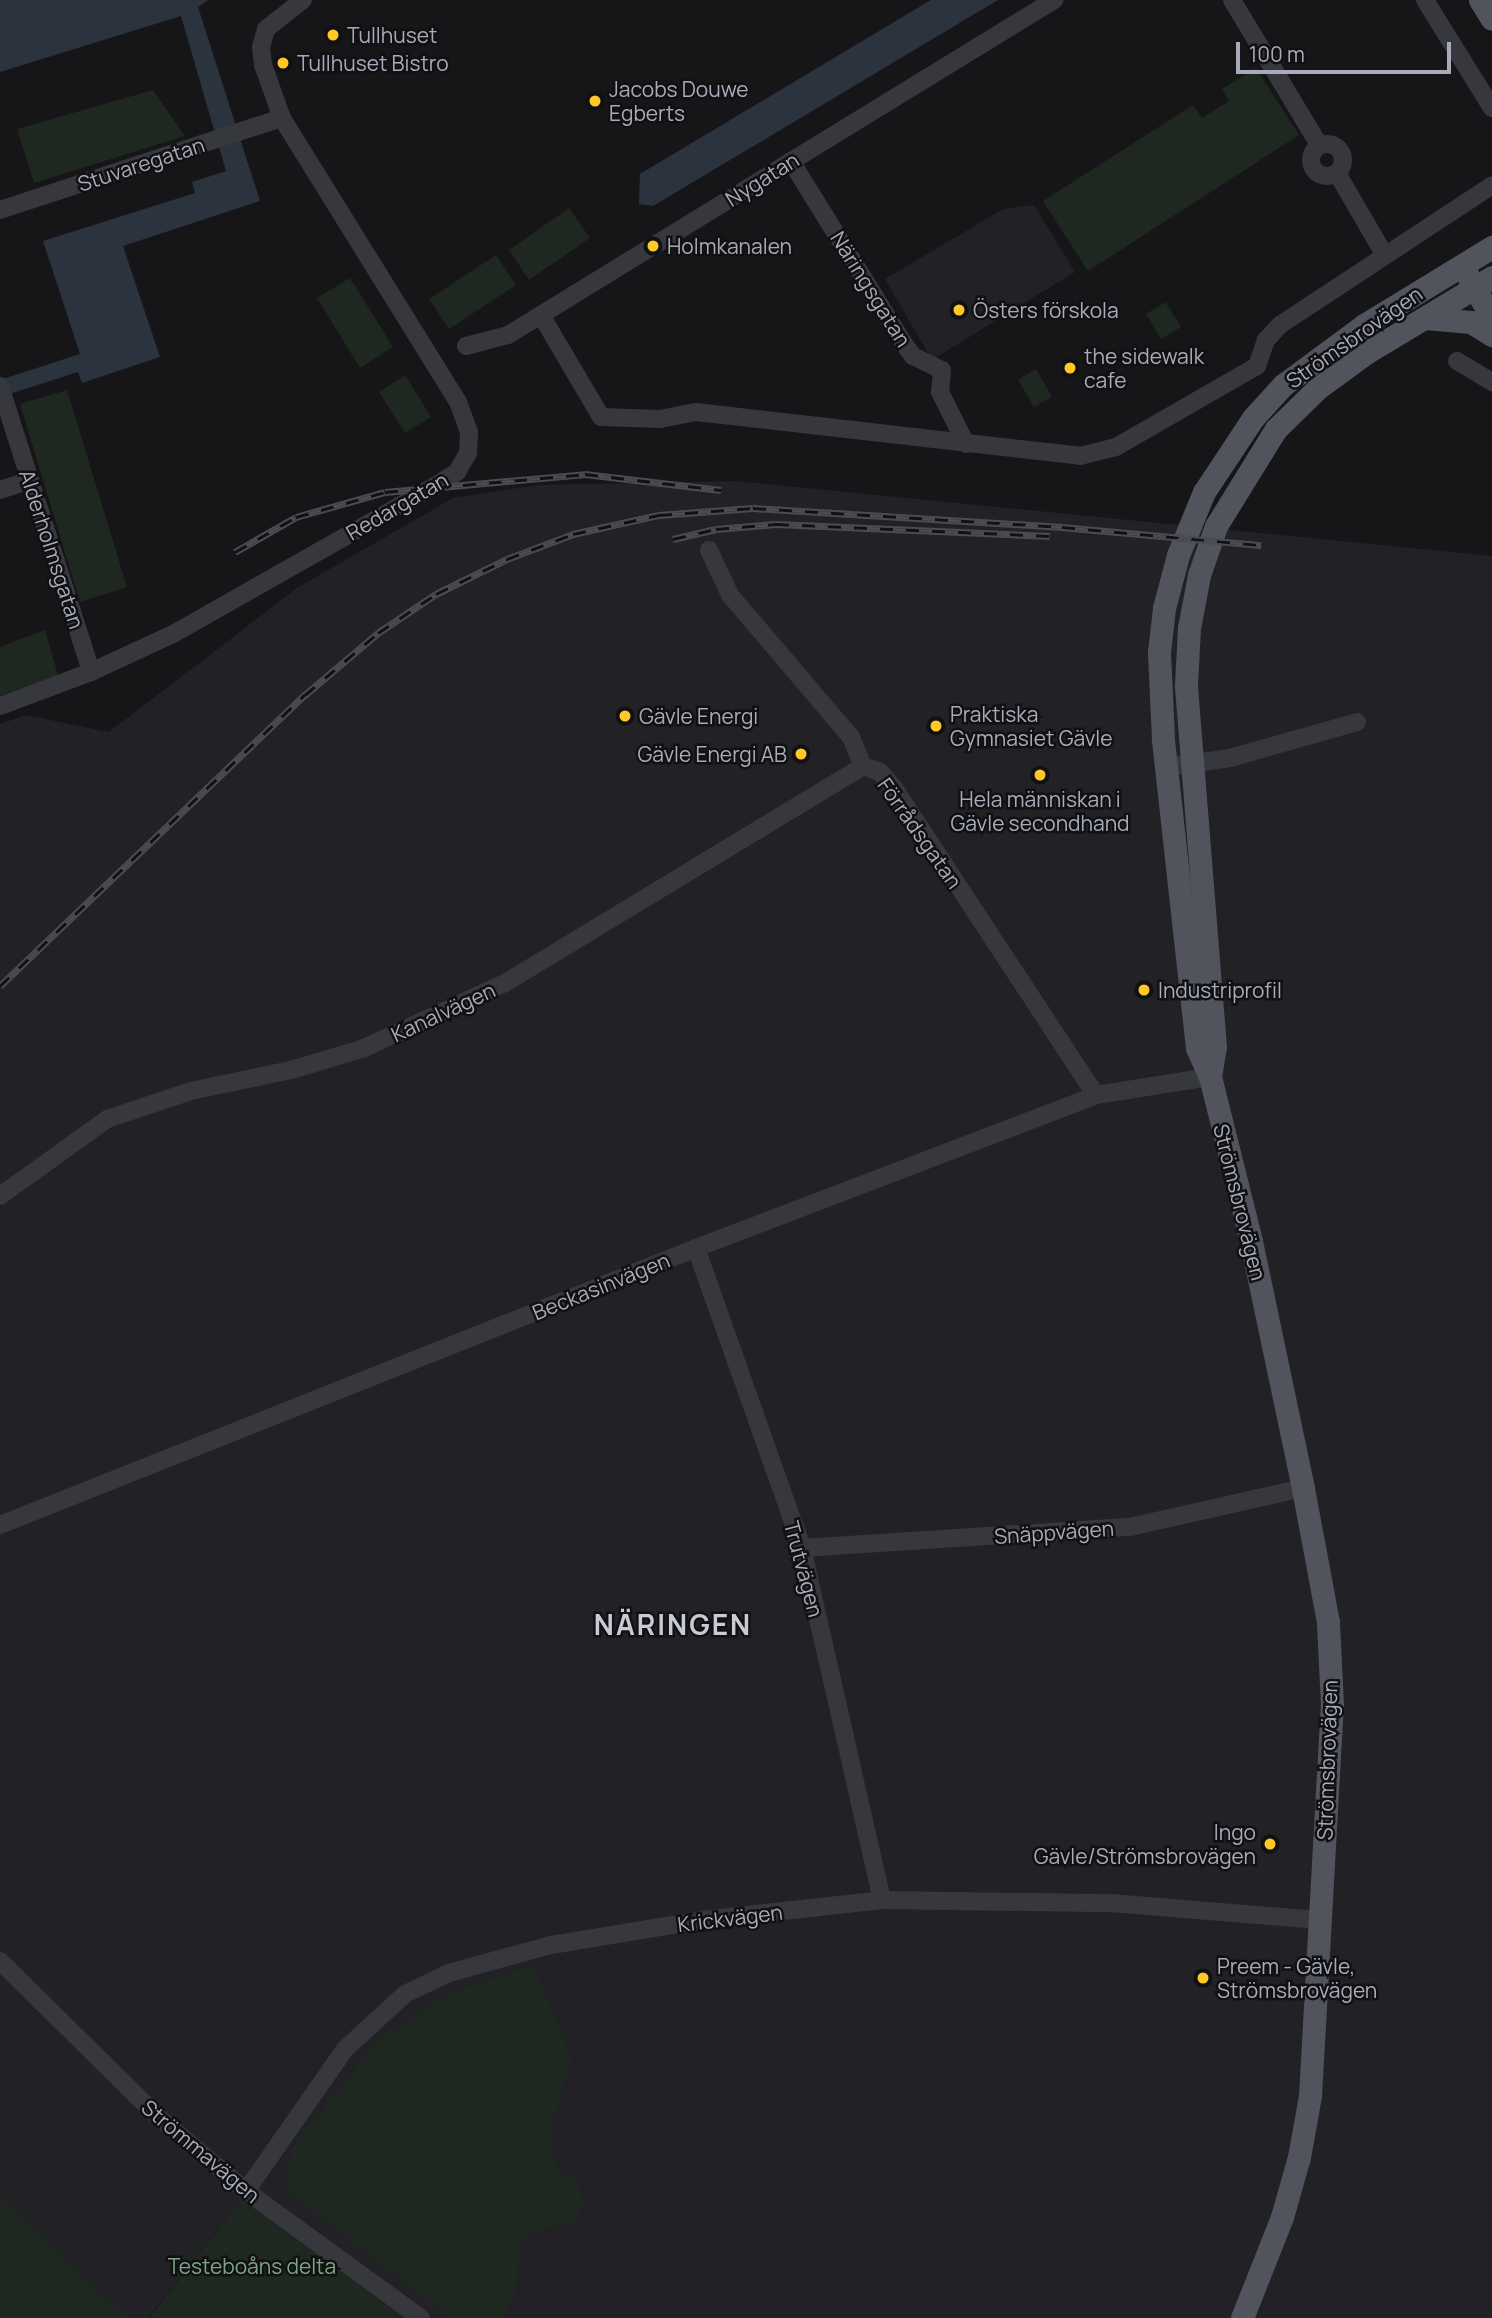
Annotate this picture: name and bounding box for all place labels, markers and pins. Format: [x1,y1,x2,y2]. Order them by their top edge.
place label: Tullhuset [347,22,437,48]
marker: Tullhuset [325,27,341,43]
place label: Tullhuset Bistro [297,50,449,76]
marker: Tullhuset Bistro [275,55,291,71]
place label: Jacobs Douwe Egberts [609,76,749,126]
marker: Jacobs Douwe Egberts [587,93,603,109]
place label: Holmkanalen [667,233,792,259]
marker: Holmkanalen [645,238,661,254]
place label: Östers förskola [973,297,1119,323]
marker: Östers förskola [951,302,967,318]
place label: the sidewalk cafe [1084,343,1204,393]
marker: the sidewalk cafe [1062,360,1078,376]
place label: Praktiska Gymnasiet Gävle [950,701,1113,751]
place label: Gävle Energi [639,703,758,729]
marker: Gävle Energi [617,708,633,724]
marker: Praktiska Gymnasiet Gävle [928,718,944,734]
place label: Gävle Energi AB [637,741,787,767]
marker: Gävle Energi AB [793,746,809,762]
marker: Hela människan i Gävle secondhand [1032,767,1048,783]
place label: Hela människan i Gävle secondhand [951,786,1129,836]
place label: Industriprofil [1158,977,1282,1003]
marker: Industriprofil [1136,982,1152,998]
place label: Ingo Gävle/Strömsbrovägen [1034,1819,1256,1869]
marker: Ingo Gävle/Strömsbrovägen [1262,1836,1278,1852]
place label: Preem - Gävle, Strömsbrovägen [1217,1953,1377,2003]
marker: Preem - Gävle, Strömsbrovägen [1195,1970,1211,1986]

